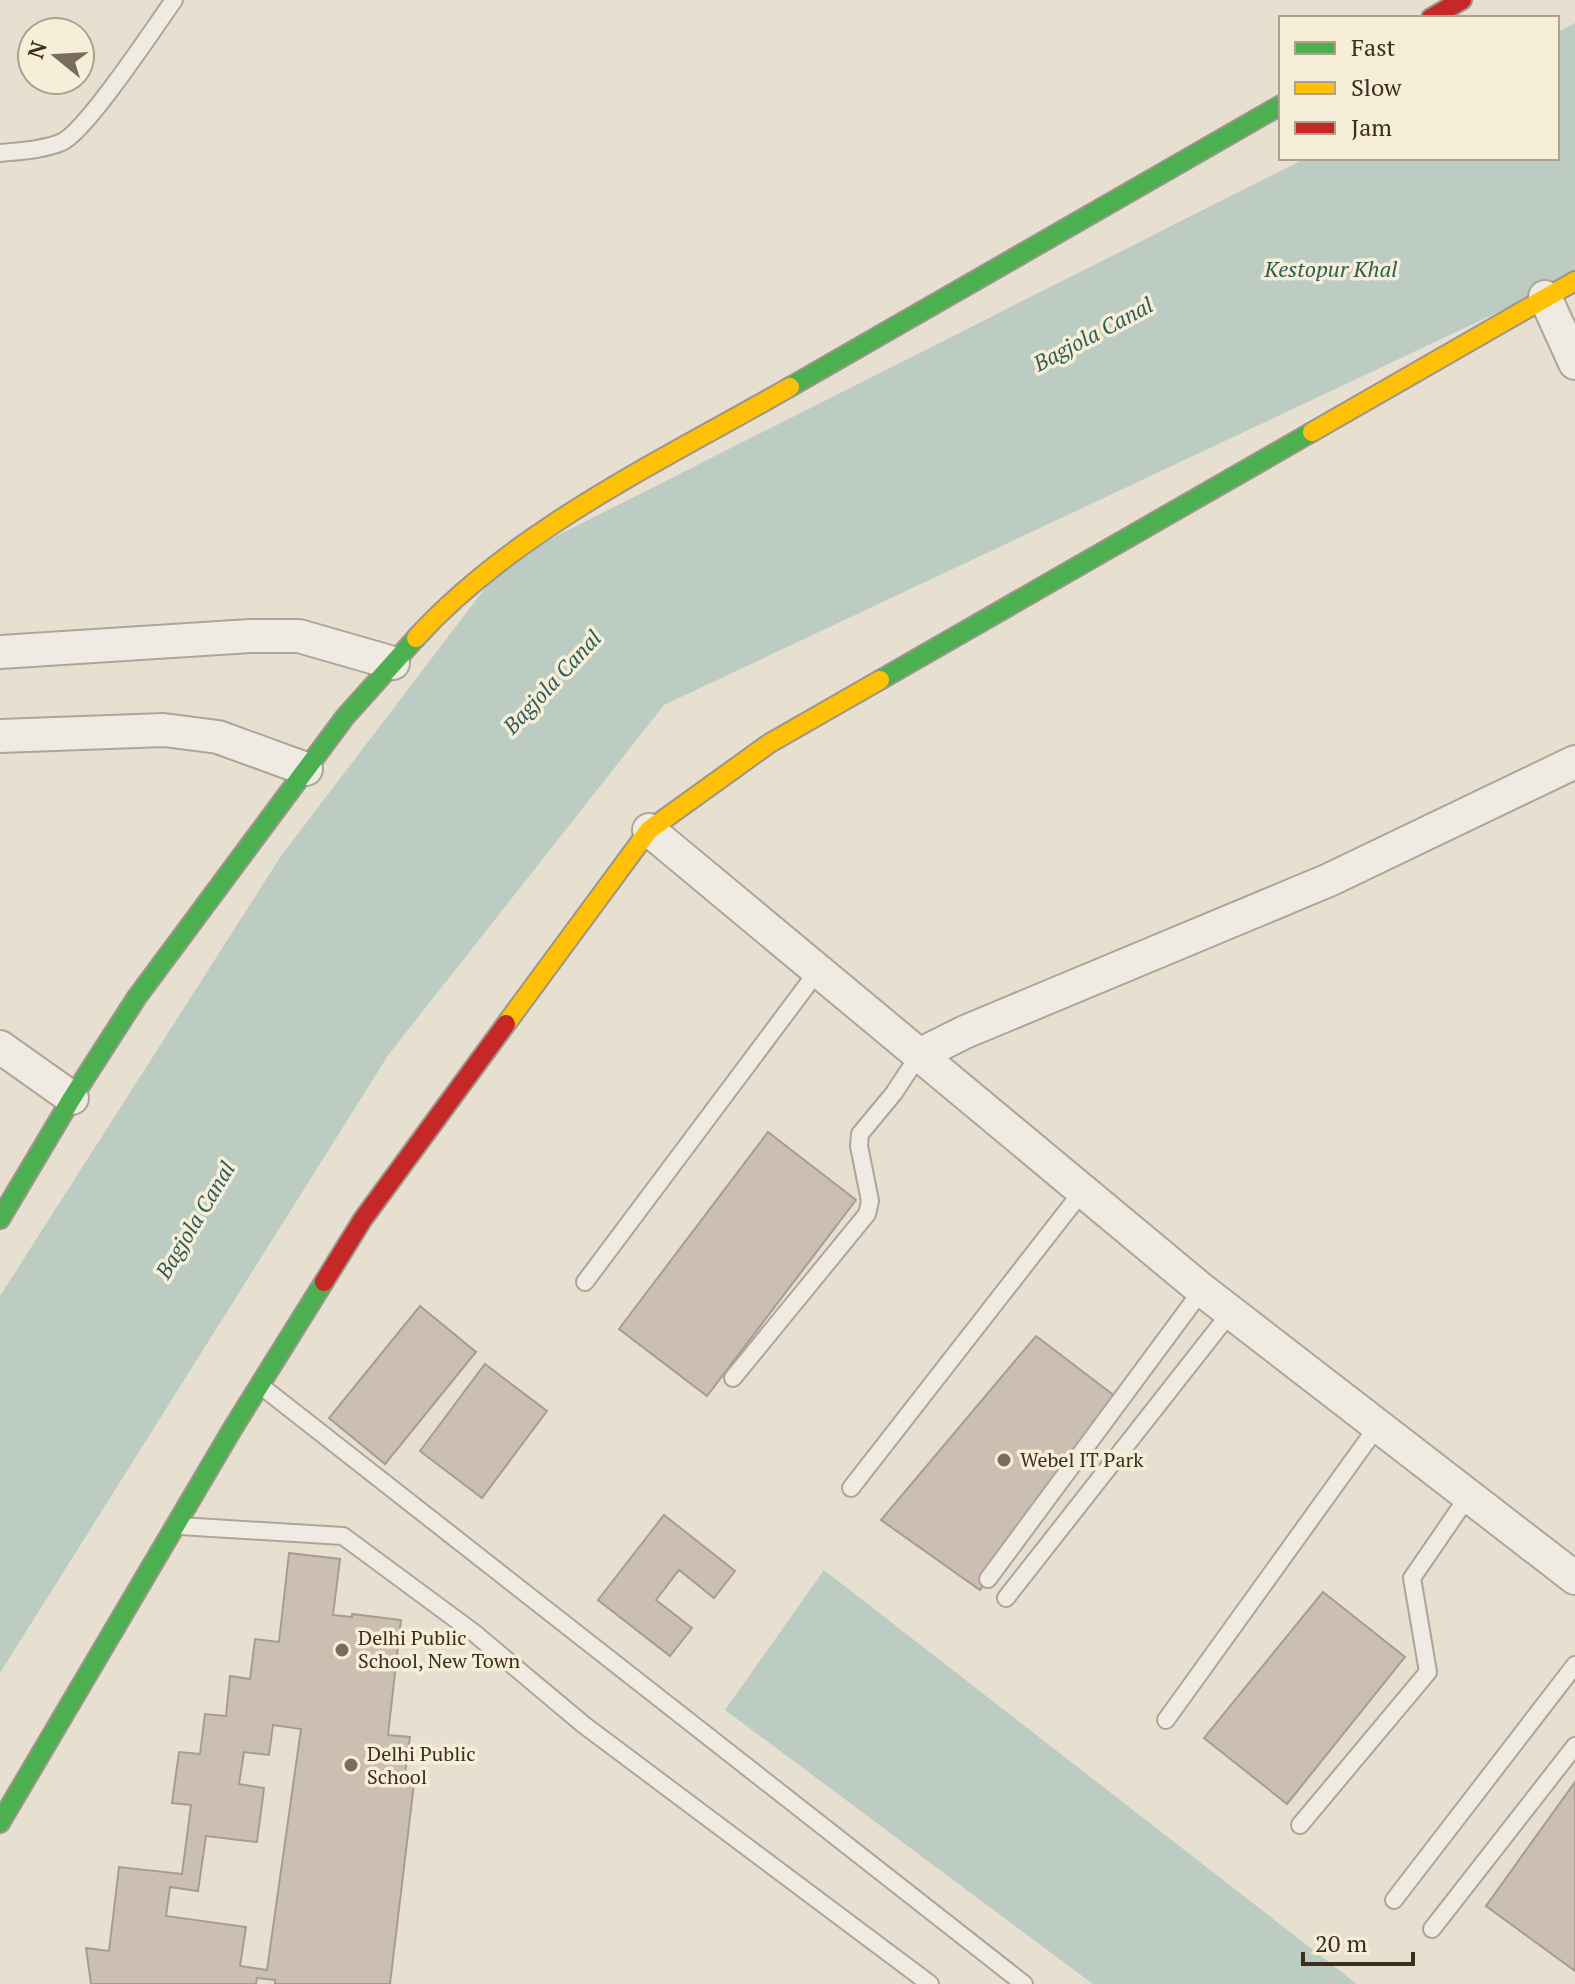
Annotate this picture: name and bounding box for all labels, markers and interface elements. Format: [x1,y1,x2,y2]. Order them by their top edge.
north arrow [16,16,96,96]
legend [1279,16,1559,160]
text: Fast [1351,31,1396,63]
text: N [20,37,53,62]
text: Slow [1351,71,1402,103]
text: Jam [1351,111,1392,143]
water label: Kestopur Khal [1264,254,1397,283]
water label: Bagjola Canal [1027,290,1158,378]
water label: Bagjola Canal [495,624,607,740]
water label: Bagjola Canal [148,1156,241,1285]
place label: Webel IT Park [1020,1446,1144,1473]
marker: Webel IT Park [995,1451,1013,1469]
place label: Delhi Public School, New Town [358,1624,520,1674]
marker: Delhi Public School, New Town [333,1641,351,1659]
place label: Delhi Public School [367,1740,476,1790]
marker: Delhi Public School [342,1756,360,1774]
scale bar [1303,1916,1413,1966]
text: 20 m [1315,1927,1367,1959]

